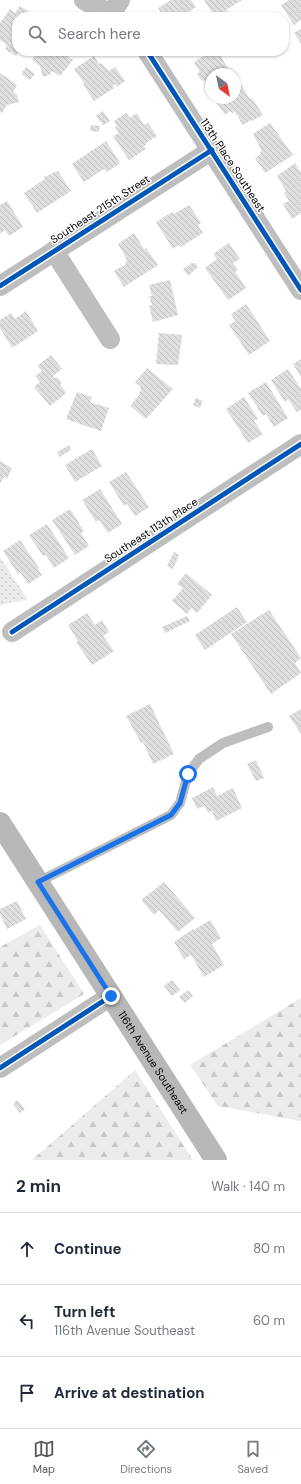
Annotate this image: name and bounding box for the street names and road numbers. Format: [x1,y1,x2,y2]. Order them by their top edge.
street label: 113th Place Southeast [197,116,269,214]
street label: Southeast 215th Street [48,172,152,246]
street label: Southeast 113th Place [102,494,200,566]
street label: 116th Avenue Southeast [115,1008,191,1116]

